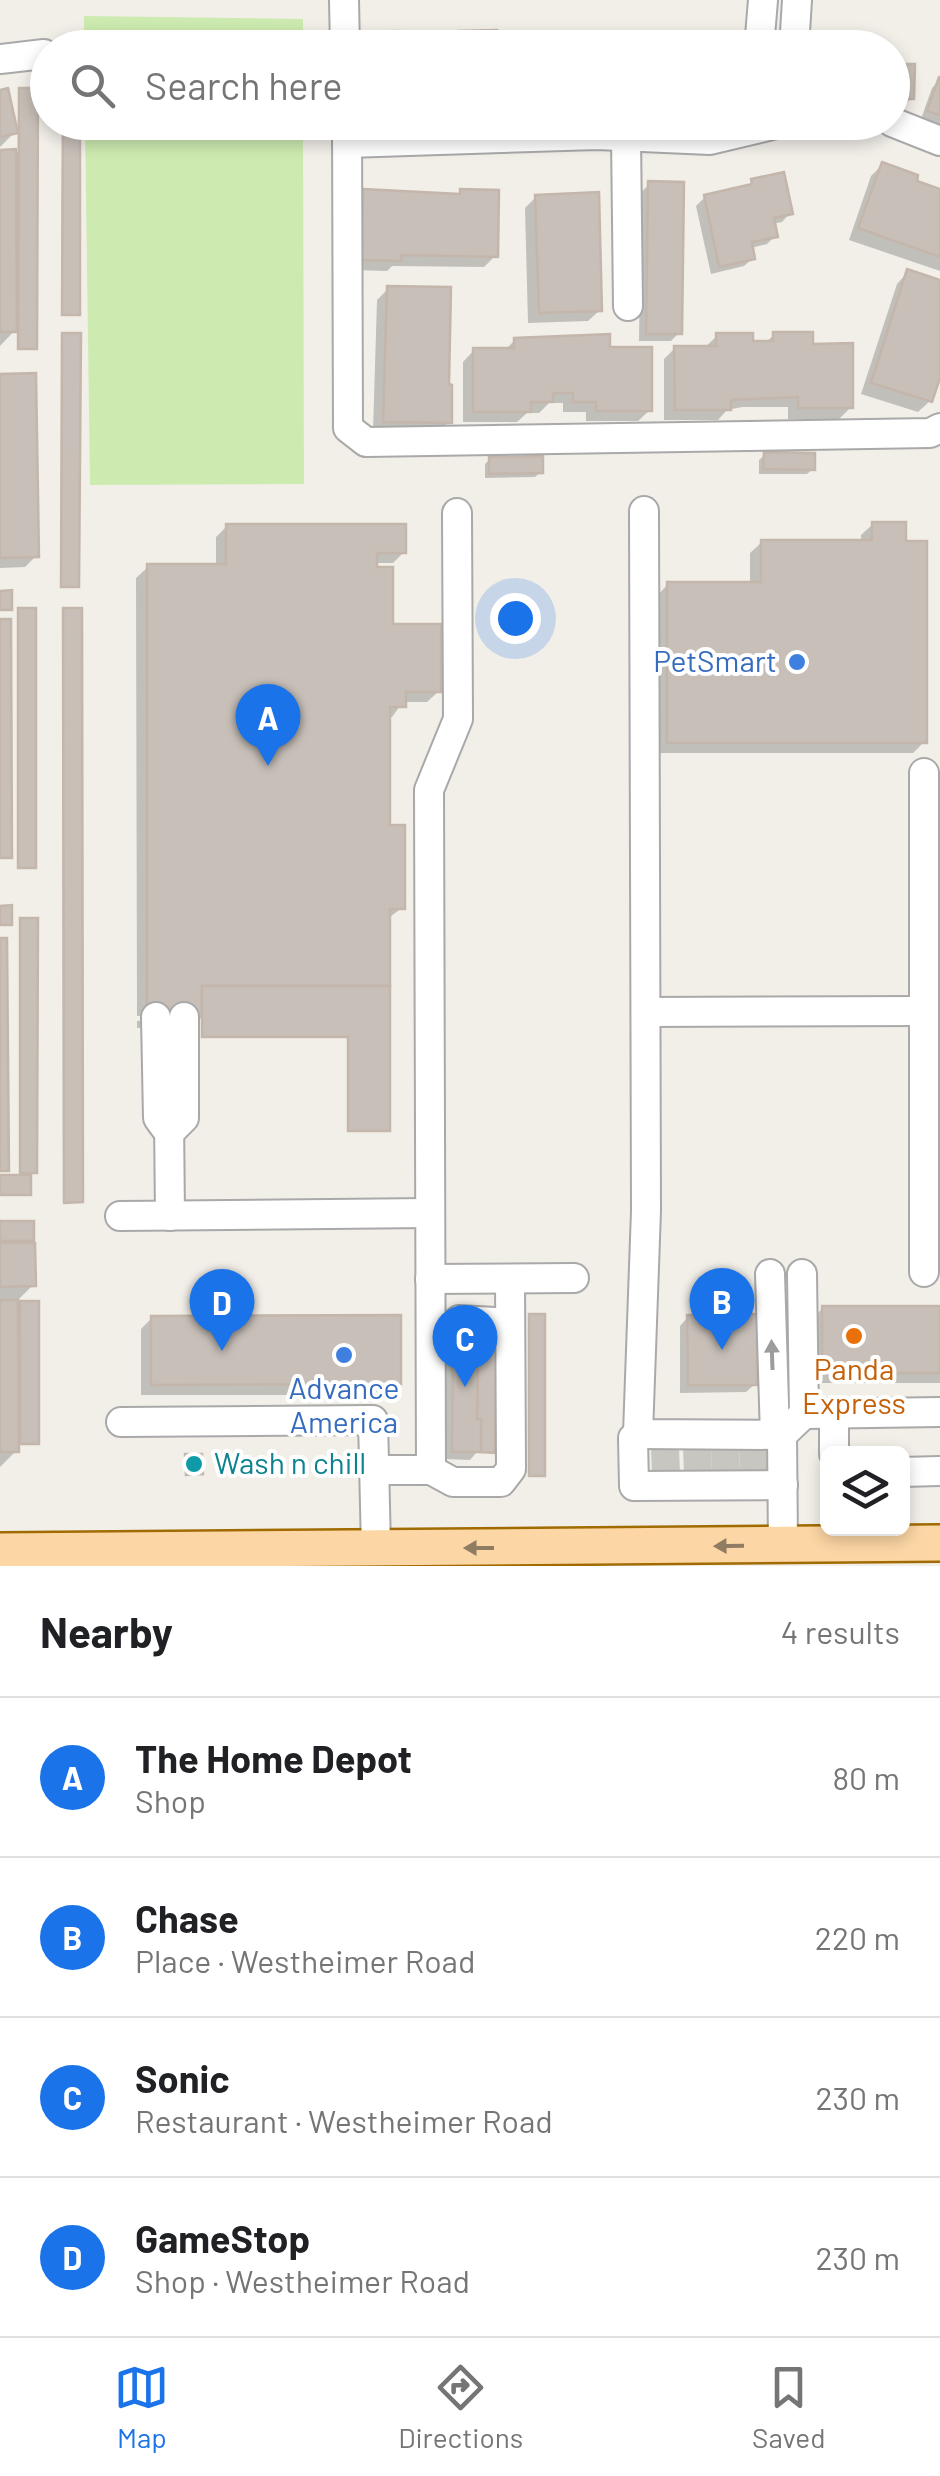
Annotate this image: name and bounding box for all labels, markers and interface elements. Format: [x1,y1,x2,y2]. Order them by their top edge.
search box [30,30,910,140]
icon: search [65,58,120,113]
text: Search here [145,62,343,108]
your location [490,593,541,644]
place label: PetSmart [653,642,777,678]
marker: PetSmart [786,651,808,673]
pin: A [236,684,300,766]
pin: D [190,1268,254,1351]
pin: B [690,1268,754,1350]
pin: C [432,1304,498,1387]
marker: Panda Express [843,1325,865,1347]
one-way arrow [764,1339,780,1371]
marker: Advance America [333,1344,355,1366]
place label: Panda Express [802,1350,906,1420]
place label: Advance America [289,1369,399,1439]
place label: Wash n chill [214,1444,366,1480]
map controls [820,1446,910,1536]
button: layers [820,1446,910,1536]
marker: Wash n chill [183,1453,205,1475]
one-way arrow [712,1538,744,1554]
one-way arrow [463,1540,495,1556]
text: Nearby [40,1606,173,1656]
text: 4 results [781,1612,900,1650]
text: The Home Depot [135,1735,412,1781]
text: A [62,1758,83,1796]
text: 80 m [832,1758,900,1796]
text: Shop [135,1781,206,1819]
text: Chase [135,1895,239,1941]
text: B [63,1918,82,1956]
text: 220 m [815,1918,900,1956]
text: Place · Westheimer Road [135,1941,475,1979]
text: Sonic [135,2055,230,2101]
text: C [63,2078,82,2116]
text: 230 m [816,2078,900,2116]
text: Restaurant · Westheimer Road [135,2101,553,2139]
text: GameStop [135,2215,310,2261]
text: D [63,2238,82,2276]
text: 230 m [816,2238,900,2276]
text: Shop · Westheimer Road [135,2261,470,2299]
tab: Map [114,2360,169,2454]
tab: Directions [398,2360,523,2454]
tab: Saved [752,2360,826,2454]

